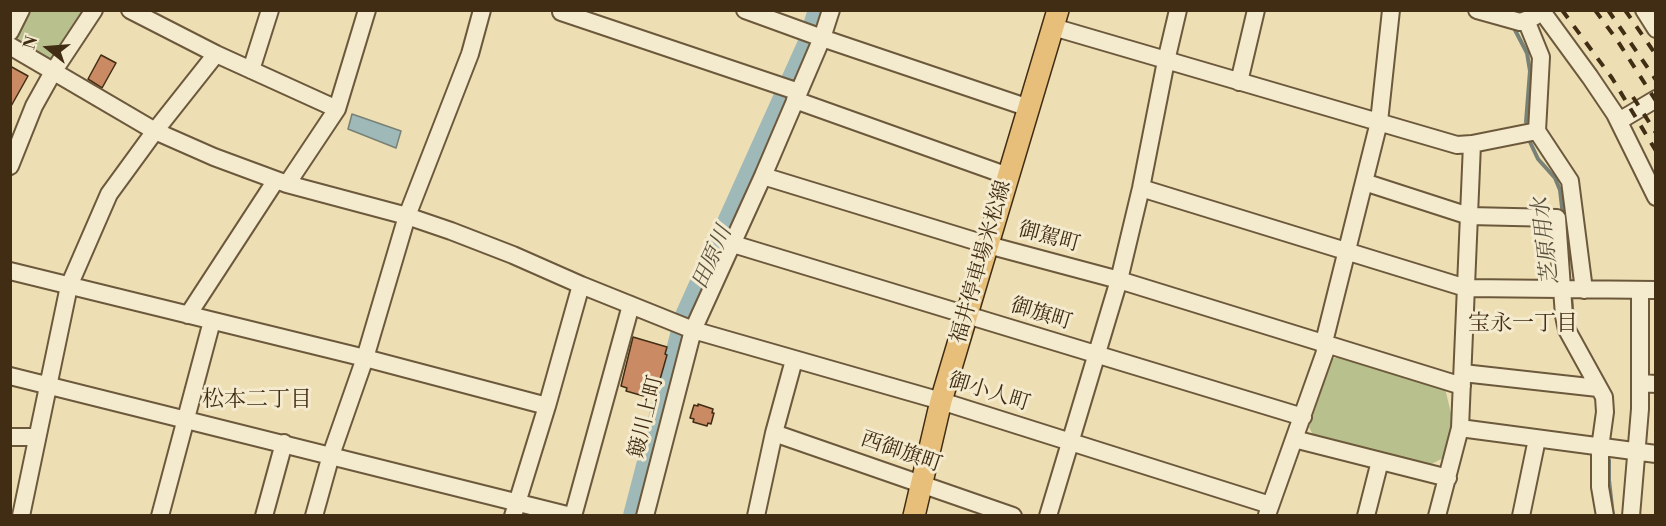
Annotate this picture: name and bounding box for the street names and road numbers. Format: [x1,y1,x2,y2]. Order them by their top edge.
street label: 福井停車場米松線 [947,178,1017,346]
street label: 御駕町 [1015,218,1083,258]
street label: 御旗町 [1007,294,1075,336]
street label: 御小人町 [945,369,1033,417]
street label: 簸川上町 [625,373,669,461]
street label: 西御旗町 [857,427,945,479]

